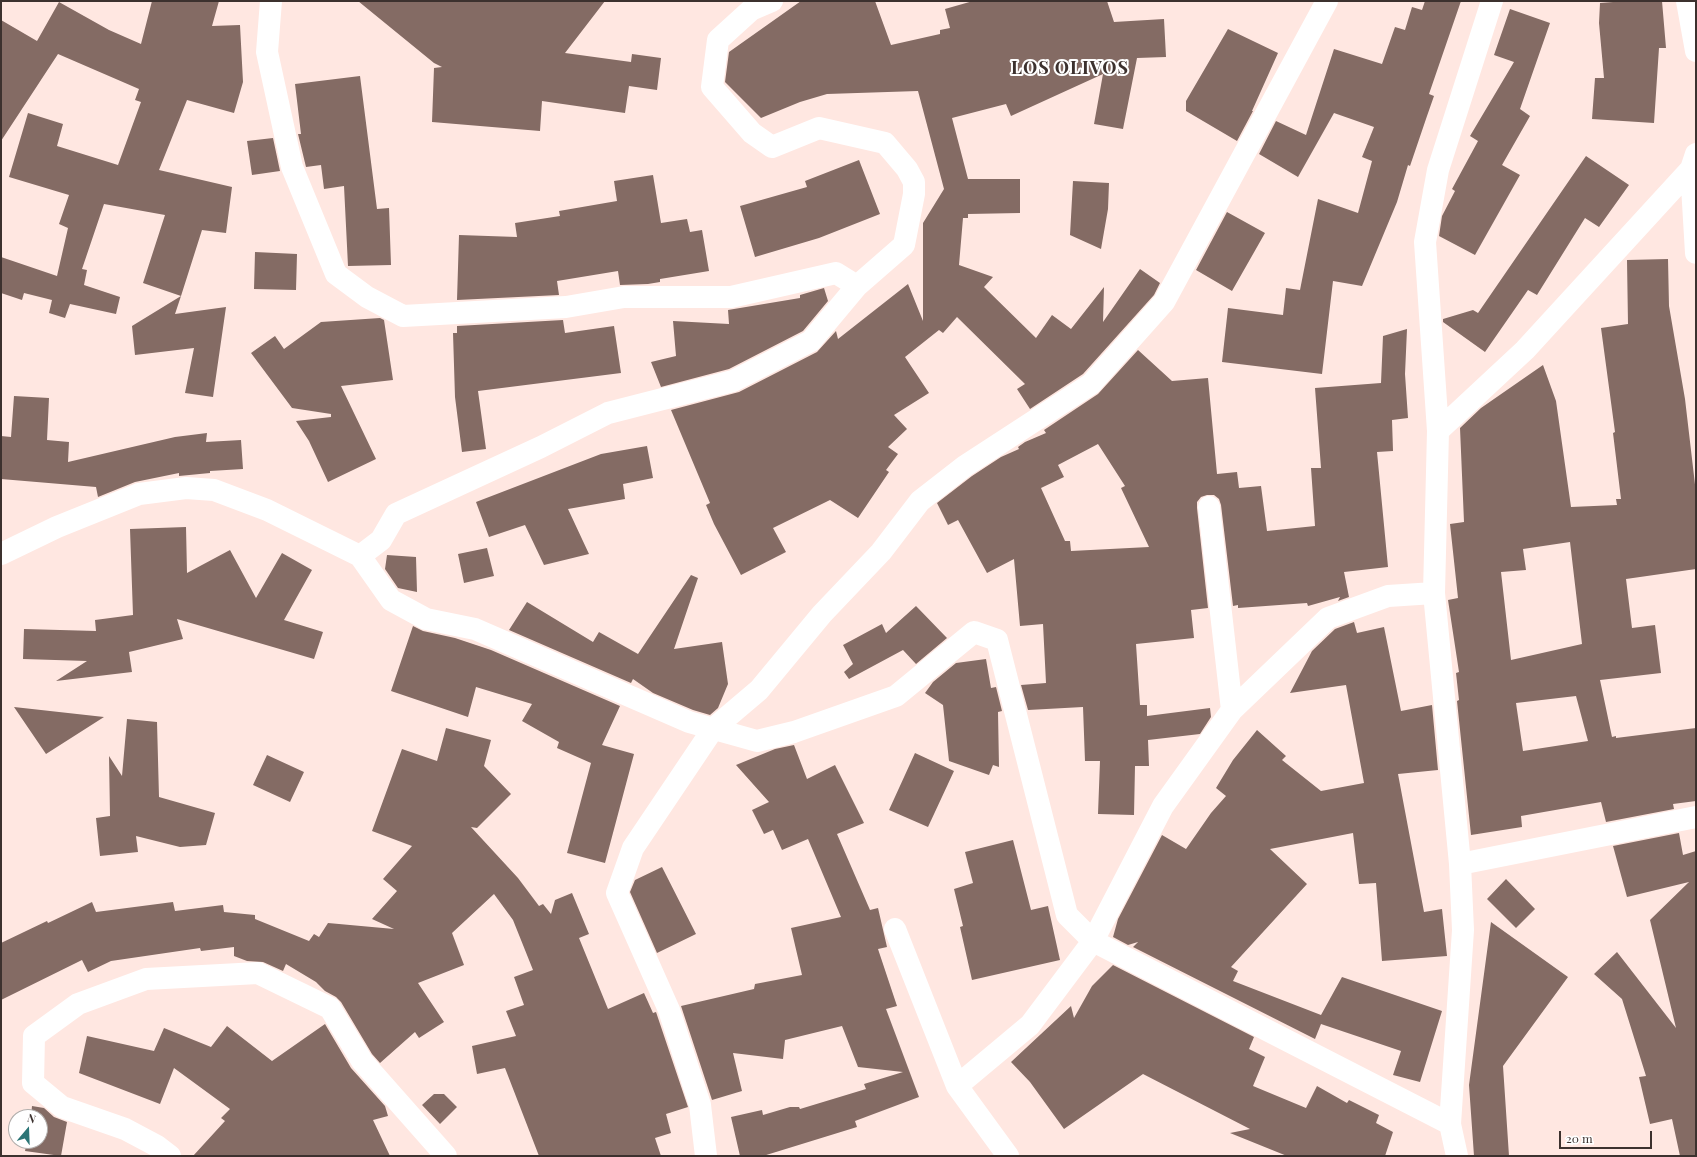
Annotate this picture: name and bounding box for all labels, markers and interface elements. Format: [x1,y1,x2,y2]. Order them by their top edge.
district label: LOS OLIVOS [1011,57,1129,79]
north arrow [8,1109,48,1149]
text: N [26,1110,38,1127]
scale bar [1561,1123,1654,1149]
text: 20 m [1566,1130,1593,1146]

